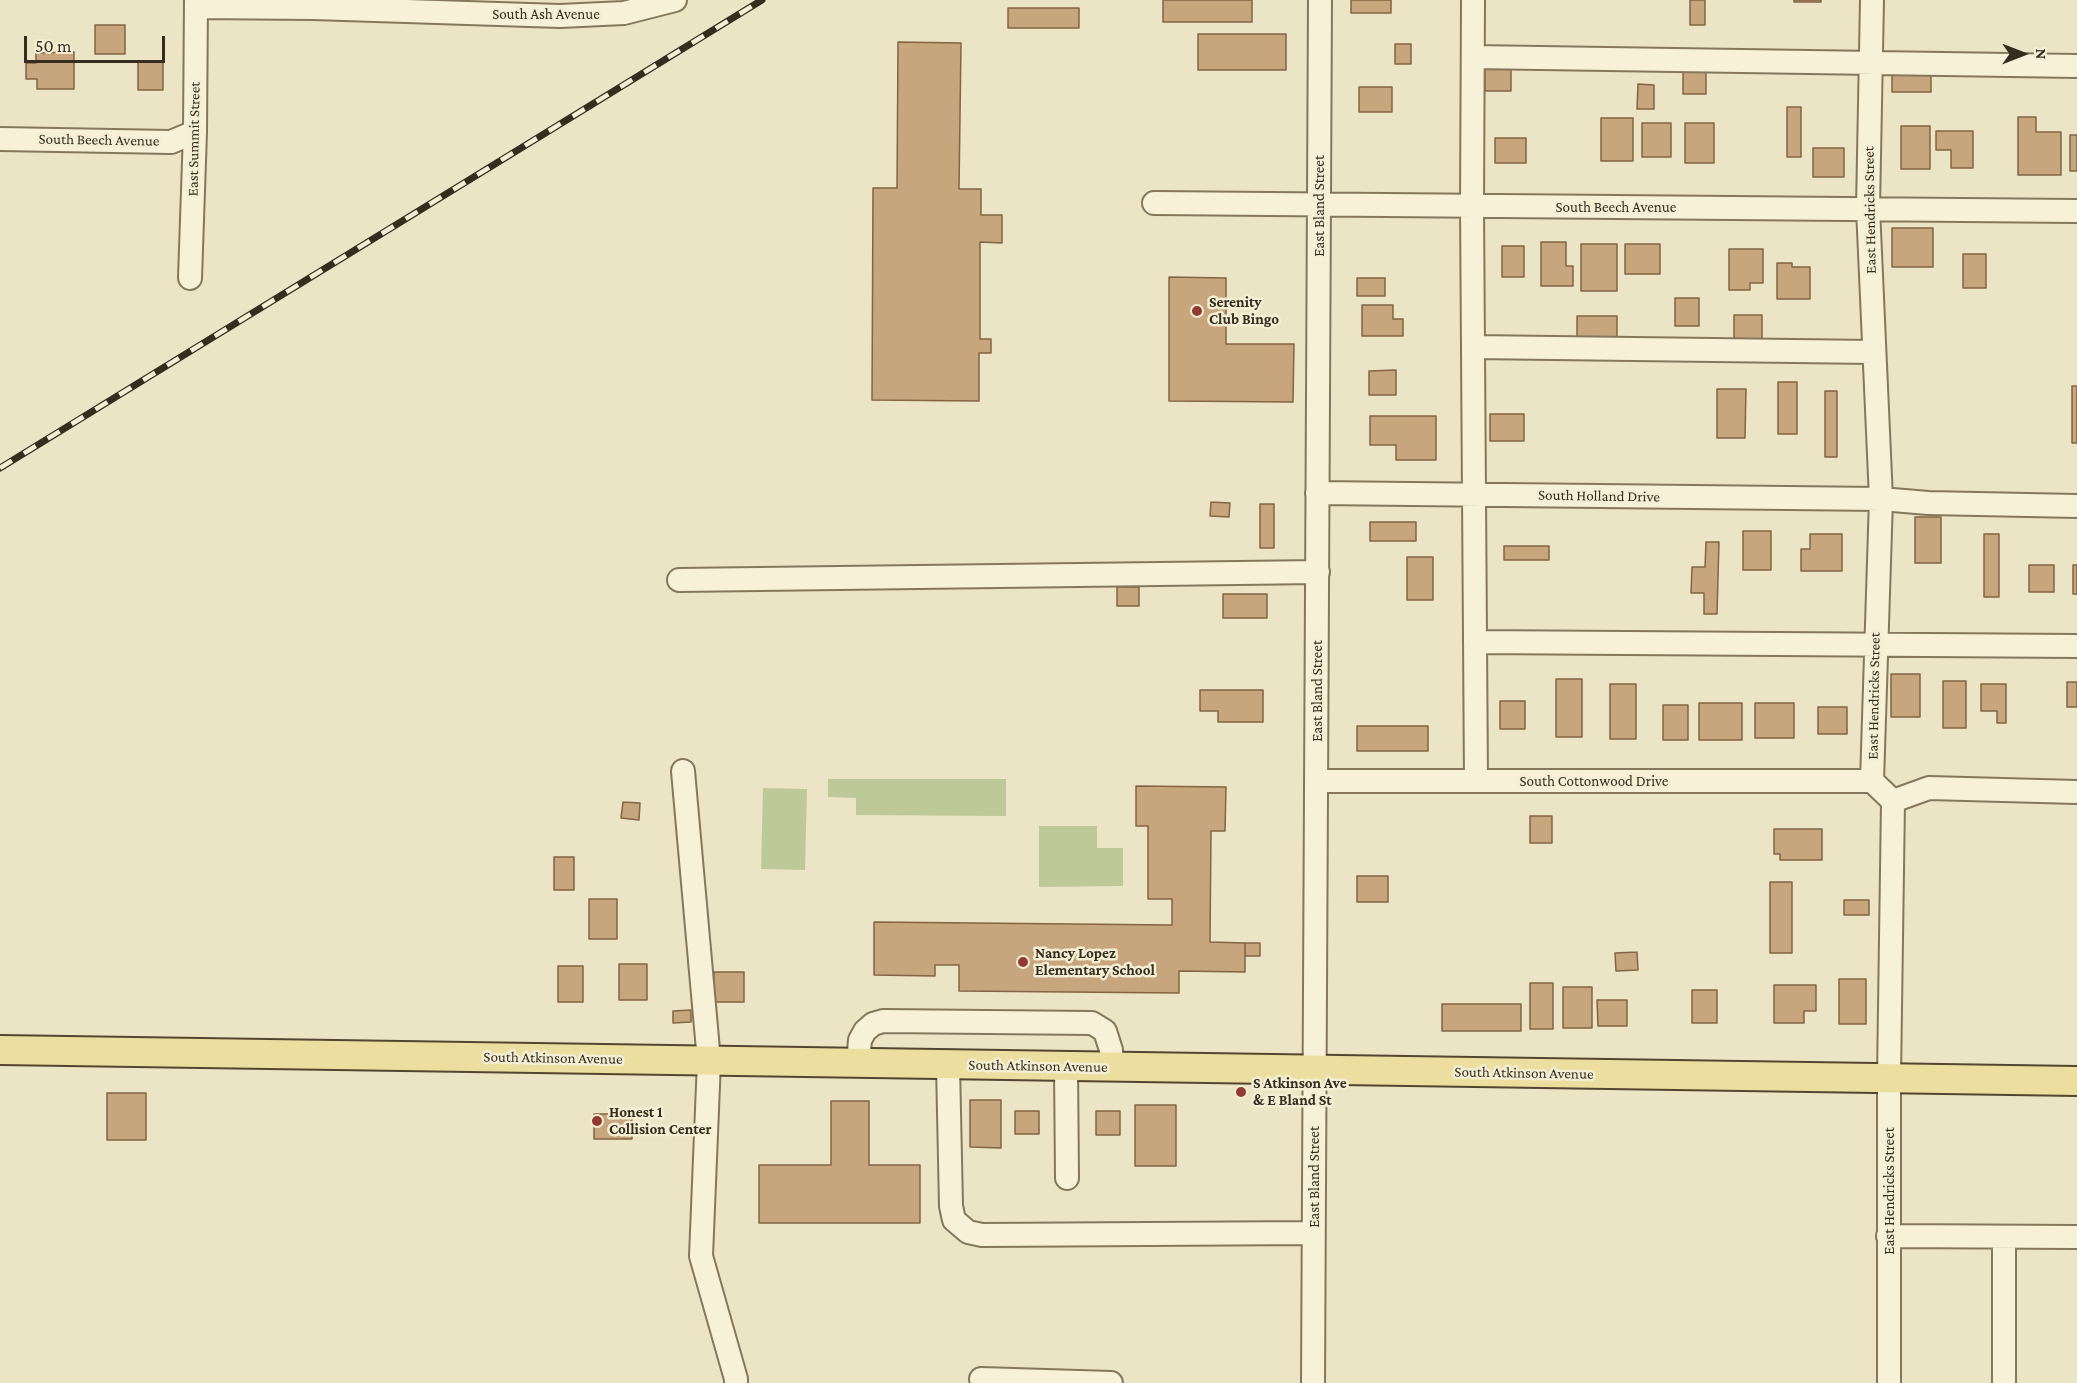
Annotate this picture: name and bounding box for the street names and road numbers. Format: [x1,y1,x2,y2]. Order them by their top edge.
street label: South Ash Avenue [492,5,600,23]
street label: East Summit Street [184,82,204,196]
street label: South Beech Avenue [38,130,160,150]
street label: East Hendricks Street [1860,146,1880,274]
street label: East Bland Street [1310,155,1328,257]
street label: South Beech Avenue [1556,198,1676,216]
street label: South Holland Drive [1538,486,1660,506]
street label: East Hendricks Street [1864,632,1884,760]
street label: East Bland Street [1308,640,1326,742]
street label: South Cottonwood Drive [1520,772,1668,790]
street label: South Atkinson Avenue [483,1048,623,1068]
street label: South Atkinson Avenue [968,1056,1108,1076]
street label: South Atkinson Avenue [1454,1063,1594,1083]
street label: East Bland Street [1305,1126,1323,1228]
street label: East Hendricks Street [1880,1127,1898,1255]

